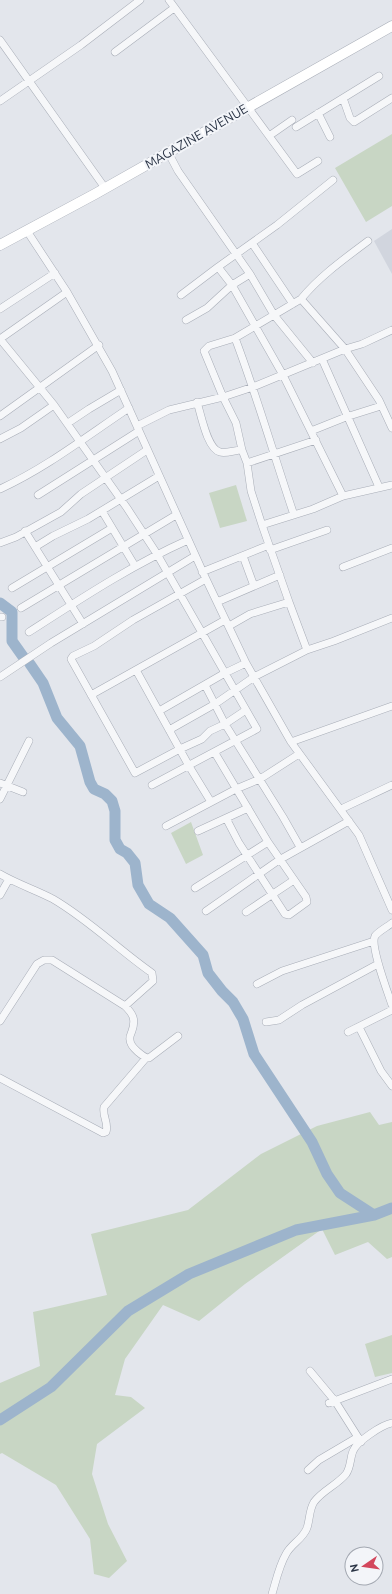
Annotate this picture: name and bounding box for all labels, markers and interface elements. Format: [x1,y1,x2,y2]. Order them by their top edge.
street label: MAGAZINE AVENUE [142,101,250,171]
north arrow [344,1546,384,1586]
text: N [347,1563,361,1574]

